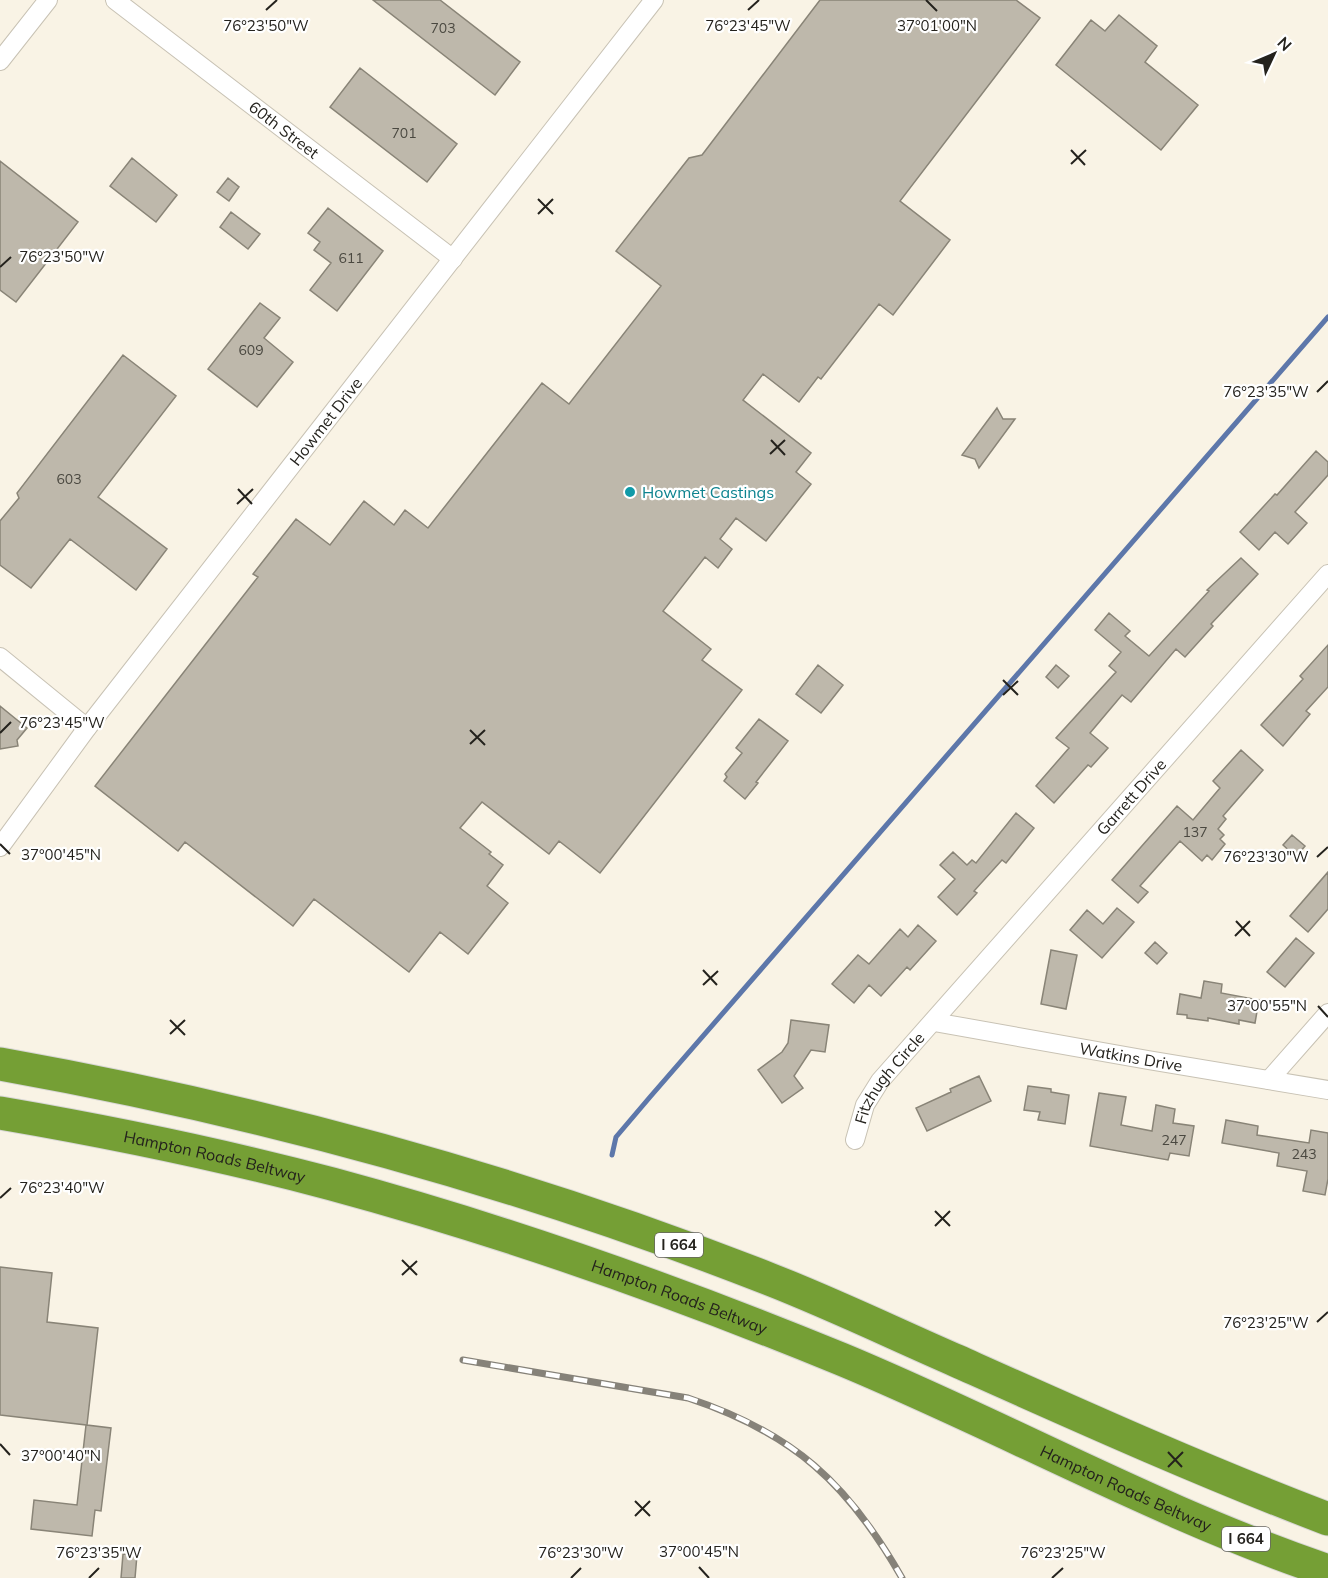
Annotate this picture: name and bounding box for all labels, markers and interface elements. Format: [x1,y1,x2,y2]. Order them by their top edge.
text: 76°23'50"W [223,16,309,35]
text: 76°23'45"W [705,16,791,35]
text: 37°01'00"N [897,16,977,35]
house number: 703 [430,19,456,37]
north arrow [1244,24,1304,84]
text: N [1273,32,1296,55]
street label: 60th Street [245,96,323,163]
house number: 701 [391,124,417,142]
text: 76°23'50"W [19,247,105,266]
house number: 611 [338,249,364,267]
house number: 609 [238,341,264,359]
street label: Howmet Drive [285,373,366,470]
text: 76°23'35"W [1223,382,1309,401]
house number: 603 [56,470,82,488]
place label: Howmet Castings [642,482,774,502]
marker: Howmet Castings [623,485,637,499]
text: 76°23'45"W [19,713,105,732]
street label: Garrett Drive [1092,754,1170,839]
house number: 137 [1182,823,1208,841]
text: 37°00'45"N [21,845,101,864]
text: 76°23'30"W [1223,847,1309,866]
text: 37°00'55"N [1227,996,1307,1015]
street label: Fitzhugh Circle [850,1028,929,1126]
street label: Watkins Drive [1078,1038,1184,1076]
street label: Hampton Roads Beltway [122,1126,308,1187]
house number: 247 [1161,1131,1187,1149]
house number: 243 [1291,1145,1317,1163]
text: 76°23'40"W [19,1178,105,1197]
road number: I 664 [655,1233,703,1257]
street label: Hampton Roads Beltway [589,1255,771,1339]
text: 76°23'25"W [1223,1313,1309,1332]
street label: Hampton Roads Beltway [1037,1441,1215,1536]
text: 37°00'40"N [21,1446,101,1465]
road number: I 664 [1222,1527,1270,1551]
text: 37°00'45"N [659,1542,739,1561]
text: 76°23'35"W [56,1543,142,1562]
text: 76°23'30"W [538,1543,624,1562]
text: 76°23'25"W [1020,1543,1106,1562]

